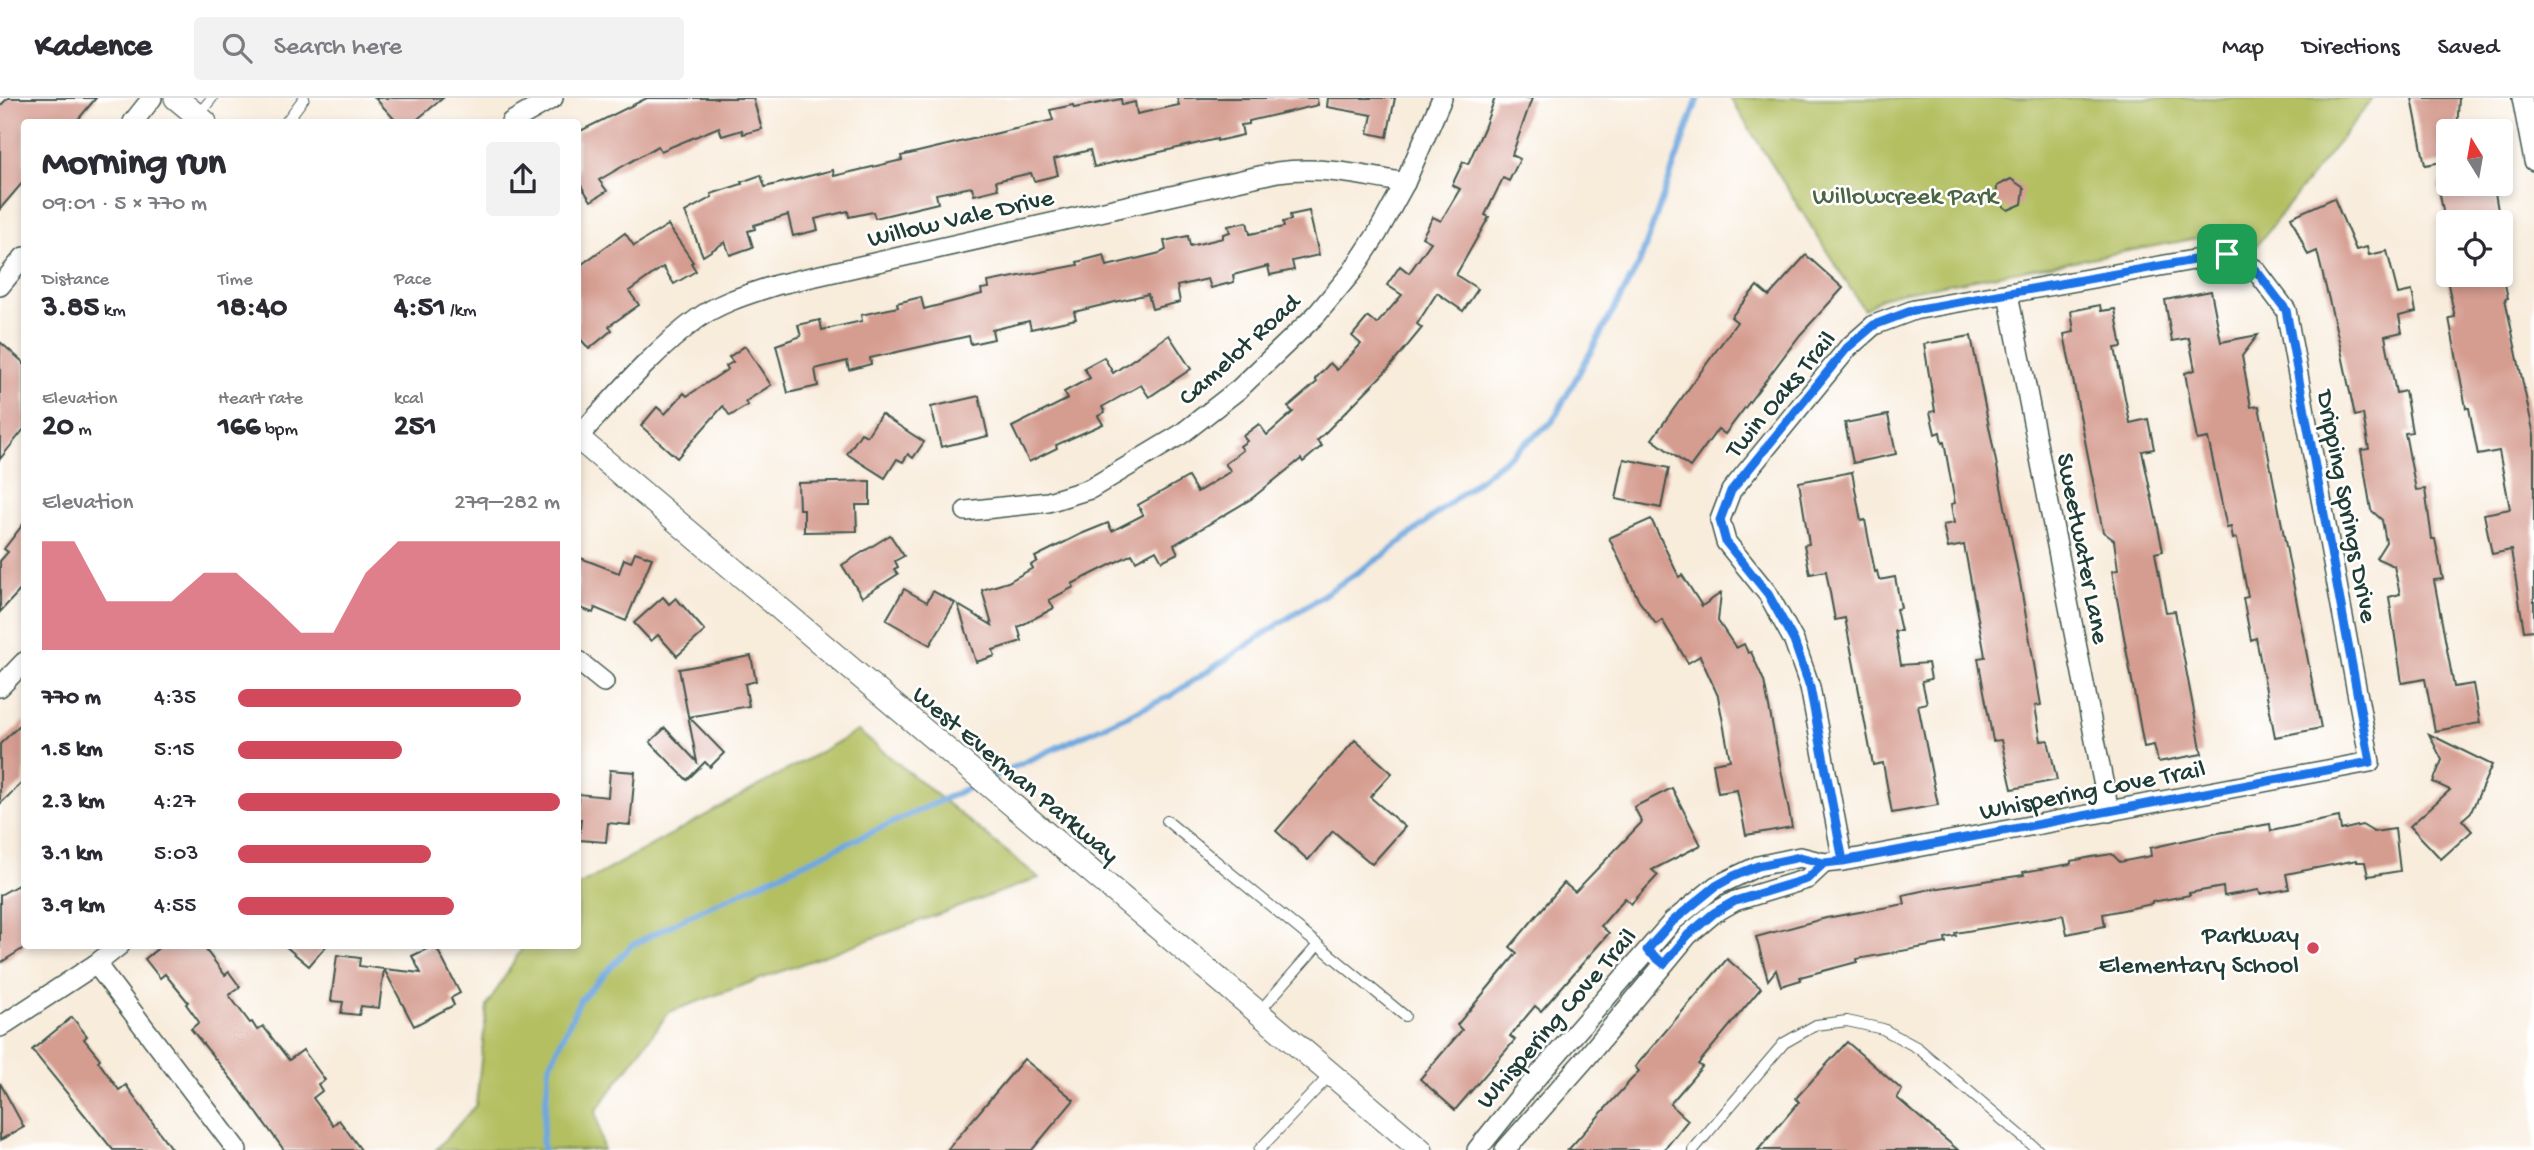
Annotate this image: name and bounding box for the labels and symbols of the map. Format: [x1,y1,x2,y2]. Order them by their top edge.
north arrow [2436,119,2513,196]
park label: Willowcreek Park [1812,183,2000,214]
street label: Willow Vale Drive [865,184,1058,257]
pin [2197,224,2257,284]
street label: Camelot Road [1174,287,1310,414]
street label: Twin Oaks Trail [1719,326,1845,467]
street label: Dripping Springs Drive [2307,386,2382,626]
street label: Sweetwater Lane [2047,451,2114,647]
street label: West Everman Parkway [904,681,1124,872]
street label: Whispering Cove Trail [1977,755,2208,830]
place label: Parkway Elementary School [2099,922,2299,983]
street label: Whispering Cove Trail [1471,923,1645,1117]
marker: Parkway Elementary School [2305,940,2321,956]

